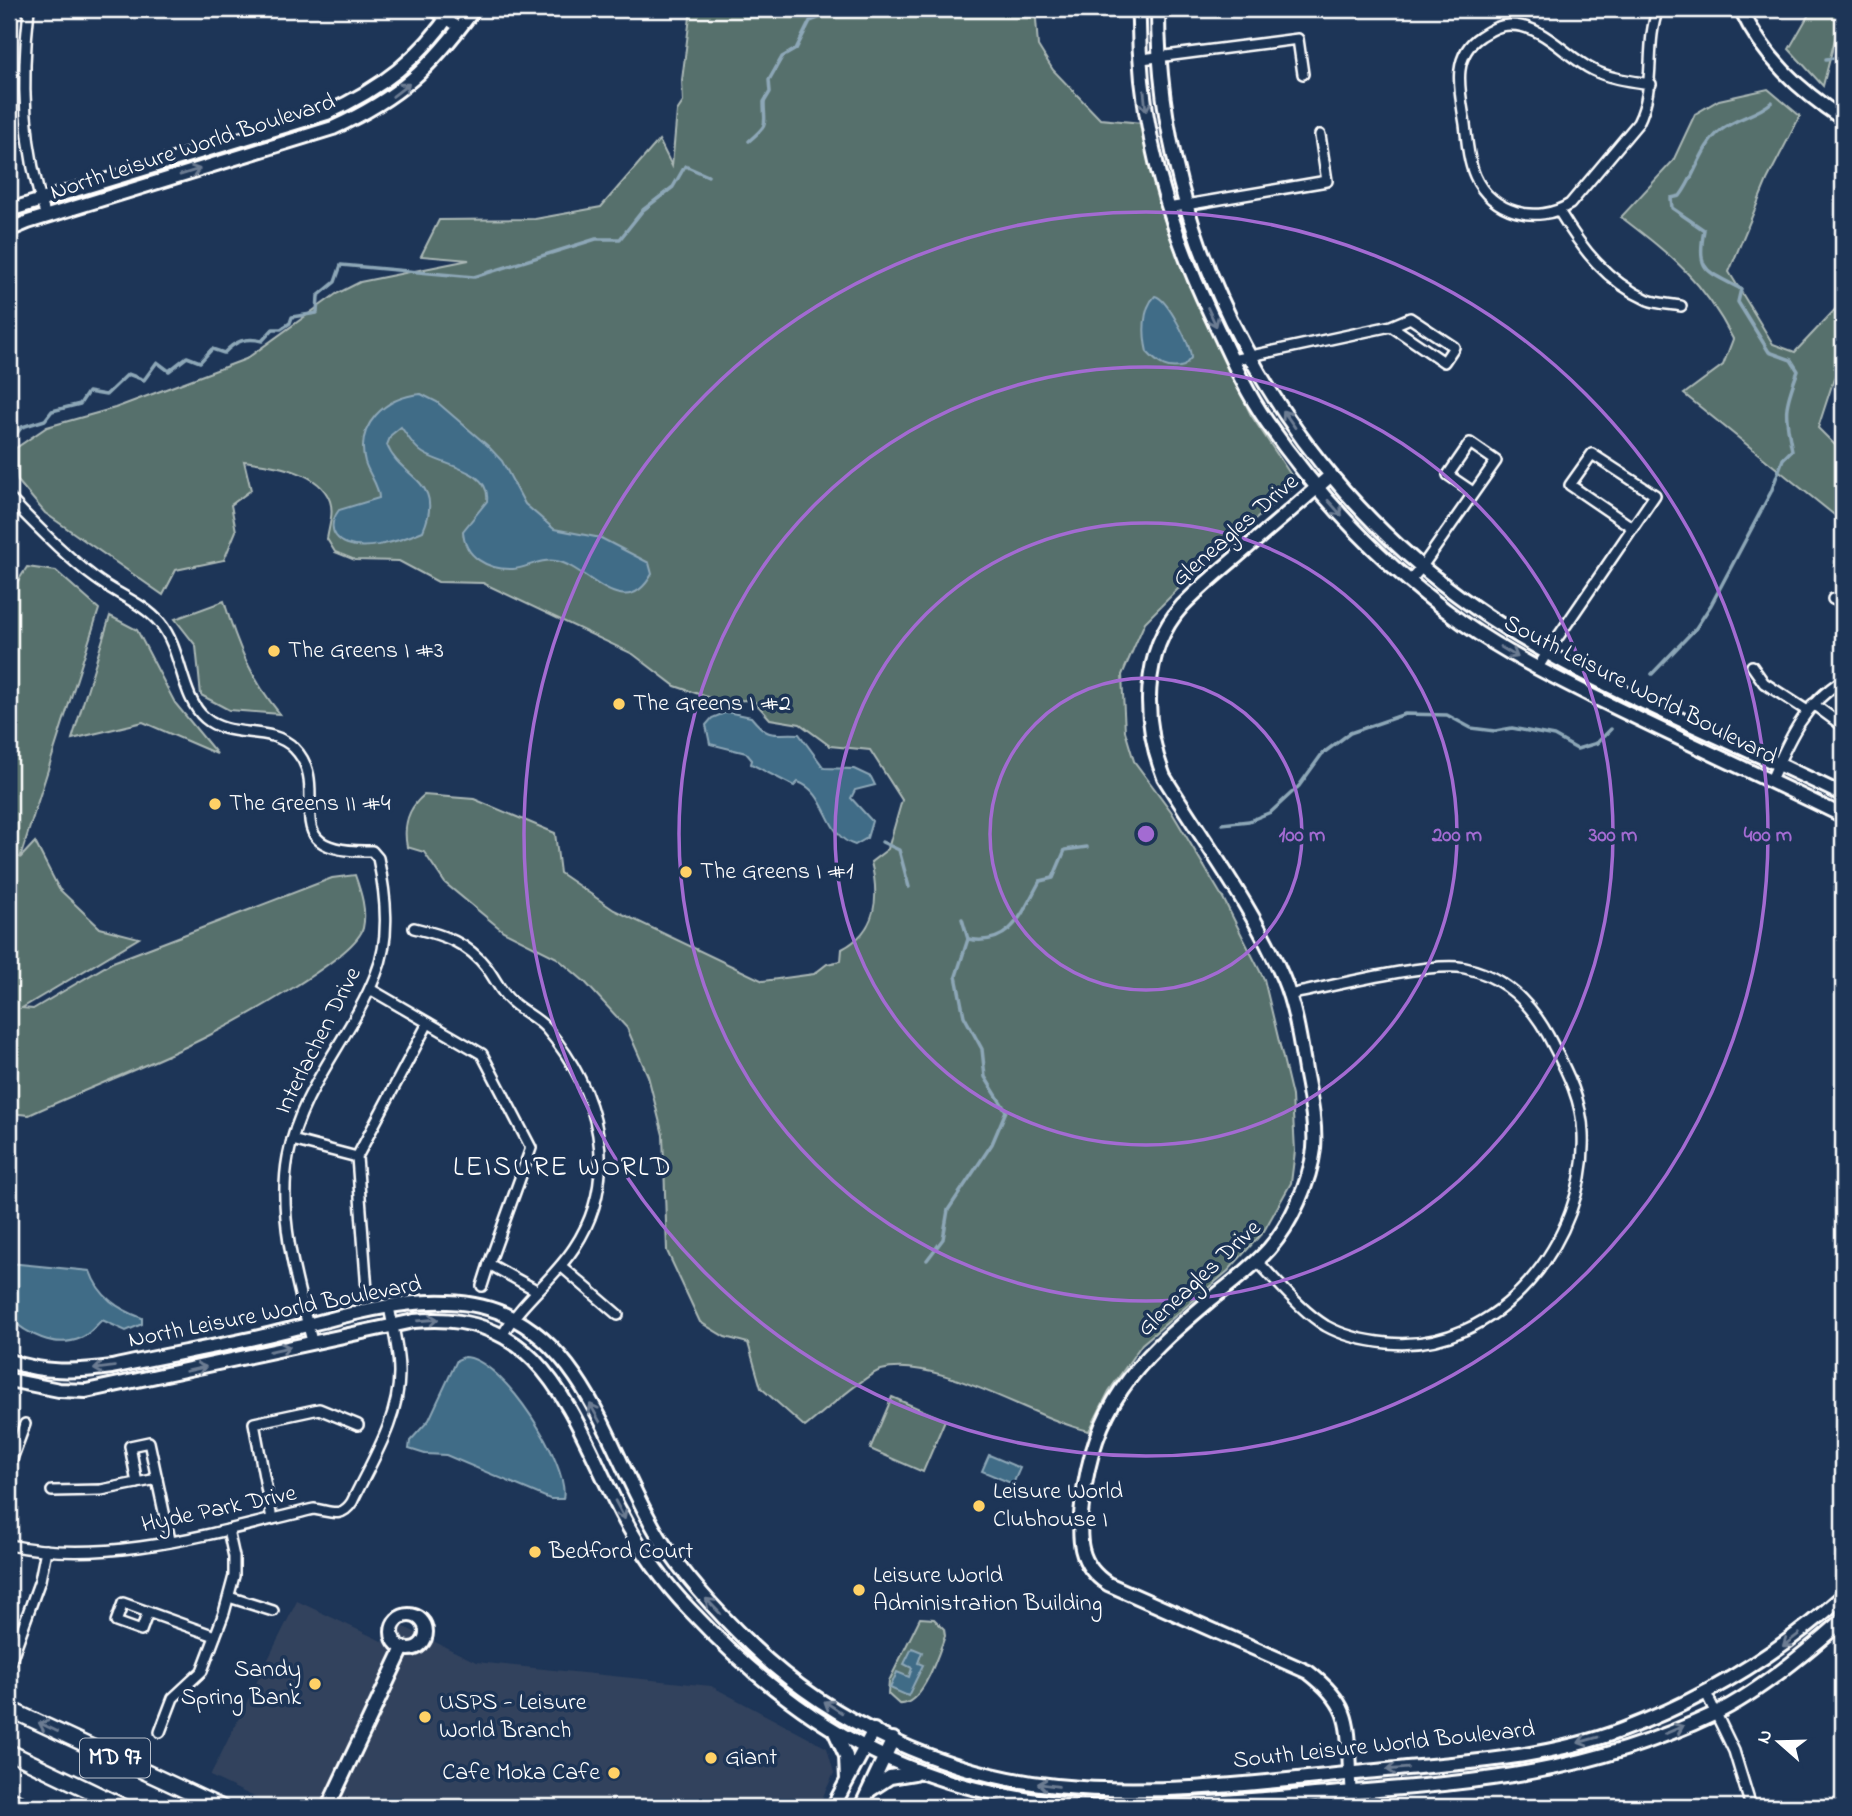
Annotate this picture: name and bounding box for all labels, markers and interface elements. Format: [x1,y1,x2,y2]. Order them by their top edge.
one-way arrow [391,83,410,98]
street label: North Leisure World Boulevard [46,85,341,211]
one-way arrow [1139,89,1152,112]
one-way arrow [179,164,201,177]
one-way arrow [1206,306,1219,327]
one-way arrow [1282,410,1296,429]
street label: Gleneagles Drive [1165,466,1307,596]
one-way arrow [1326,499,1343,516]
street label: South Leisure World Boulevard [1497,607,1784,776]
place label: The Greens I #3 [288,634,444,669]
marker: The Greens I #3 [266,643,282,659]
one-way arrow [1499,645,1519,659]
place label: The Greens I #2 [633,687,791,722]
marker: The Greens I #2 [611,696,627,712]
place label: The Greens II #4 [229,787,391,822]
marker: The Greens II #4 [207,796,223,812]
text: 100 m [1279,821,1325,851]
text: 200 m [1431,821,1482,851]
text: 300 m [1588,821,1637,851]
text: 400 m [1744,821,1792,851]
centre of rings [1134,822,1158,846]
place label: The Greens I #1 [700,855,854,890]
marker: The Greens I #1 [678,864,694,880]
street label: Interlachen Drive [267,961,371,1121]
district label: LEISURE WORLD [453,1148,673,1189]
street label: Gleneagles Drive [1130,1212,1270,1346]
street label: North Leisure World Boulevard [125,1267,425,1359]
one-way arrow [416,1313,438,1326]
one-way arrow [268,1341,291,1355]
one-way arrow [184,1361,207,1375]
one-way arrow [93,1362,116,1375]
one-way arrow [588,1403,601,1424]
place label: Leisure World Clubhouse I [993,1475,1124,1538]
street label: Hyde Park Drive [138,1476,300,1544]
marker: Leisure World Clubhouse I [971,1498,987,1514]
one-way arrow [614,1499,628,1520]
place label: Bedford Court [548,1535,693,1570]
marker: Bedford Court [527,1544,543,1560]
place label: Leisure World Administration Building [873,1559,1102,1622]
marker: Leisure World Administration Building [851,1582,867,1598]
one-way arrow [705,1598,722,1615]
one-way arrow [1782,1632,1801,1647]
place label: Sandy Spring Bank [181,1653,301,1716]
marker: Sandy Spring Bank [307,1676,323,1692]
place label: USPS - Leisure World Branch [439,1686,587,1749]
one-way arrow [824,1700,844,1714]
north arrow [1744,1708,1814,1778]
marker: USPS - Leisure World Branch [417,1709,433,1725]
street label: South Leisure World Boulevard [1231,1713,1537,1779]
one-way arrow [38,1720,59,1733]
one-way arrow [1663,1722,1685,1735]
text: N [1750,1726,1780,1748]
one-way arrow [1578,1735,1600,1748]
road number: MD 97 [80,1738,150,1778]
place label: Giant [725,1741,777,1776]
marker: Giant [703,1750,719,1766]
place label: Cafe Moka Cafe [442,1756,600,1791]
one-way arrow [1386,1763,1409,1776]
marker: Cafe Moka Cafe [606,1765,622,1781]
one-way arrow [1037,1778,1060,1791]

